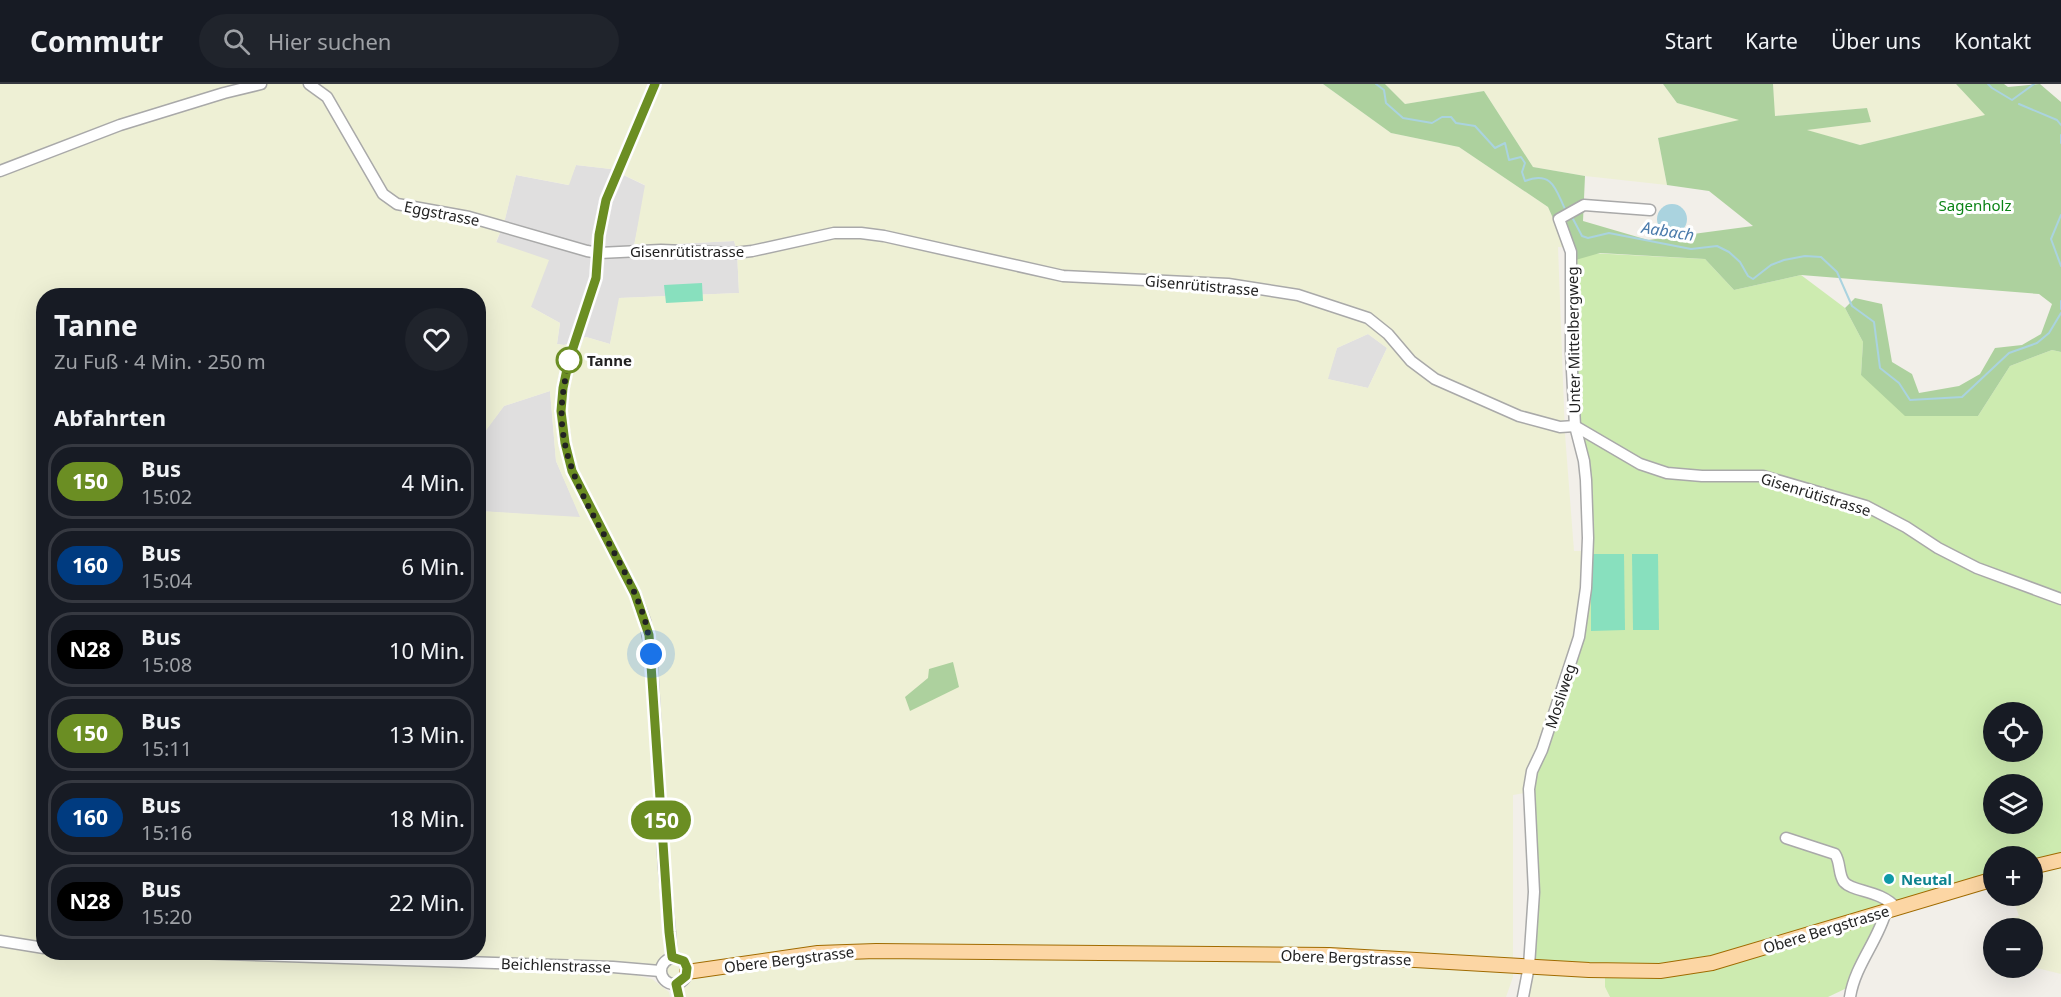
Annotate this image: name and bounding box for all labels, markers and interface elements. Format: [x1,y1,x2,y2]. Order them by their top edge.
search box [199,14,619,68]
text: Commutr [30,22,163,60]
icon: search [220,25,253,58]
text: Hier suchen [268,26,391,56]
text: Start [1665,27,1712,55]
text: Karte [1745,27,1798,55]
text: Über uns [1831,27,1921,55]
text: Kontakt [1954,27,2031,55]
park label: Sagenholz [1939,195,2011,215]
street label: Eggstrasse [403,196,481,230]
water label: Aabach [1639,216,1696,246]
street label: Gisenrütistrasse [630,241,744,261]
street label: Unter Mittelbergweg [1562,266,1584,414]
street label: Gisenrütistrasse [1144,270,1260,300]
text: Tanne [54,306,138,344]
button: heart [405,308,468,371]
marker: Tanne [556,347,582,373]
text: Zu Fuß · 4 Min. · 250 m [54,348,266,375]
place label: Tanne [587,350,632,370]
text: Abfahrten [54,402,166,432]
text: Bus [141,453,181,483]
text: 150 [72,467,108,495]
text: 4 Min. [402,467,465,497]
street label: Gisenrütistrasse [1758,468,1874,520]
text: 15:02 [141,483,192,510]
text: Bus [141,537,181,567]
text: 160 [72,551,108,579]
text: 6 Min. [402,551,465,581]
text: 15:04 [141,567,192,594]
text: Bus [141,621,181,651]
text: N28 [69,635,111,663]
text: 10 Min. [389,635,465,665]
your location [636,639,666,669]
text: 15:08 [141,651,192,678]
street label: Mosliweg [1540,661,1580,731]
map controls [1983,702,2043,978]
button: locate [1983,702,2043,762]
text: Bus [141,705,181,735]
text: 150 [72,719,108,747]
text: 13 Min. [389,719,465,749]
text: 15:11 [141,735,192,762]
button: layers [1983,774,2043,834]
text: Bus [141,789,181,819]
line badge: 150 [626,800,696,840]
text: 160 [72,803,108,831]
text: 18 Min. [389,803,465,833]
text: 150 [643,806,679,834]
text: 15:16 [141,819,192,846]
button: + [1983,846,2043,906]
place label: Neutal [1901,869,1952,889]
marker: Neutal [1882,872,1896,886]
text: Bus [141,873,181,903]
text: N28 [69,887,111,915]
text: 22 Min. [389,887,465,917]
street label: Obere Bergstrasse [1760,900,1892,958]
text: 15:20 [141,903,192,930]
button: − [1983,918,2043,978]
street label: Obere Bergstrasse [723,941,855,977]
street label: Obere Bergstrasse [1280,945,1412,969]
street label: Beichlenstrasse [501,953,611,977]

